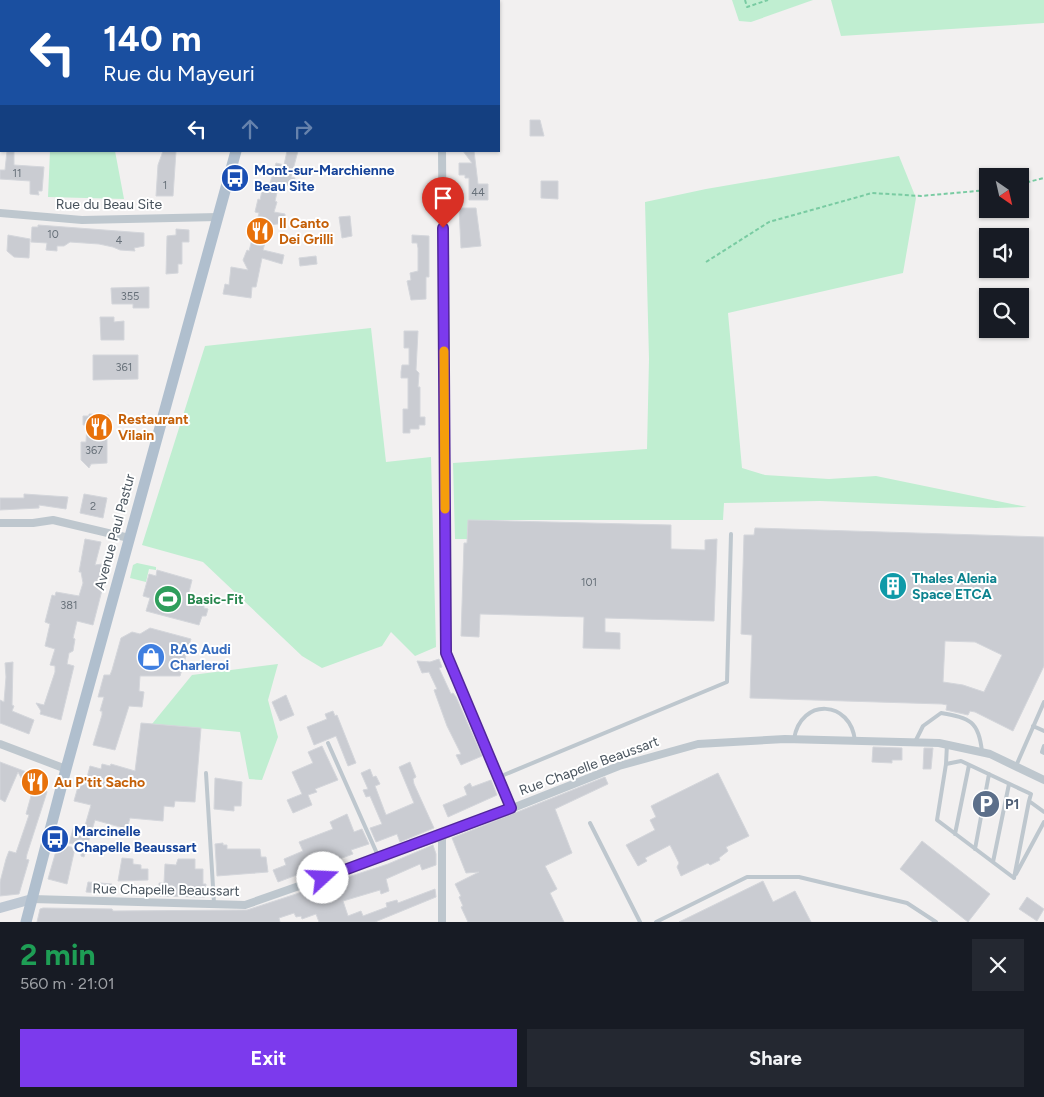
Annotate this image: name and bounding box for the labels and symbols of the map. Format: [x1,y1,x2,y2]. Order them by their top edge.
place label: Mont-sur-Marchienne Beau Site [254,162,395,195]
bus stop icon: Mont-sur-Marchienne Beau Site [220,163,250,193]
house number: 11 [12,167,22,180]
north arrow [979,168,1029,218]
pin [422,177,464,228]
house number: 1 [163,179,167,192]
house number: 44 [471,186,485,199]
street label: Rue du Beau Site [56,196,163,213]
place label: Il Canto Dei Grilli [279,215,334,248]
restaurant icon: Il Canto Dei Grilli [245,216,275,246]
house number: 10 [47,228,59,241]
house number: 4 [116,234,123,247]
house number: 355 [121,290,139,303]
house number: 361 [116,361,132,374]
place label: Restaurant Vilain [118,411,189,444]
restaurant icon: Restaurant Vilain [84,412,114,442]
house number: 367 [85,444,103,457]
street label: Avenue Paul Pastur [91,472,139,592]
house number: 2 [90,500,96,513]
place label: Thales Alenia Space ETCA [912,570,997,603]
building icon: Thales Alenia Space ETCA [878,571,908,601]
house number: 101 [581,576,597,589]
sports icon: Basic-Fit [153,584,183,614]
place label: Basic-Fit [187,591,244,608]
house number: 381 [60,599,78,612]
place label: RAS Audi Charleroi [170,641,231,674]
shop icon: RAS Audi Charleroi [136,642,166,672]
street label: Rue Chapelle Beaussart [517,733,661,799]
restaurant icon: Au P'tit Sacho [20,767,50,797]
place label: Au P'tit Sacho [54,774,145,791]
parking icon: P1 [971,789,1001,819]
place label: P1 [1005,796,1019,813]
place label: Marcinelle Chapelle Beaussart [74,823,197,856]
bus stop icon: Marcinelle Chapelle Beaussart [40,824,70,854]
position arrow [296,851,348,903]
street label: Rue Chapelle Beaussart [92,880,240,900]

